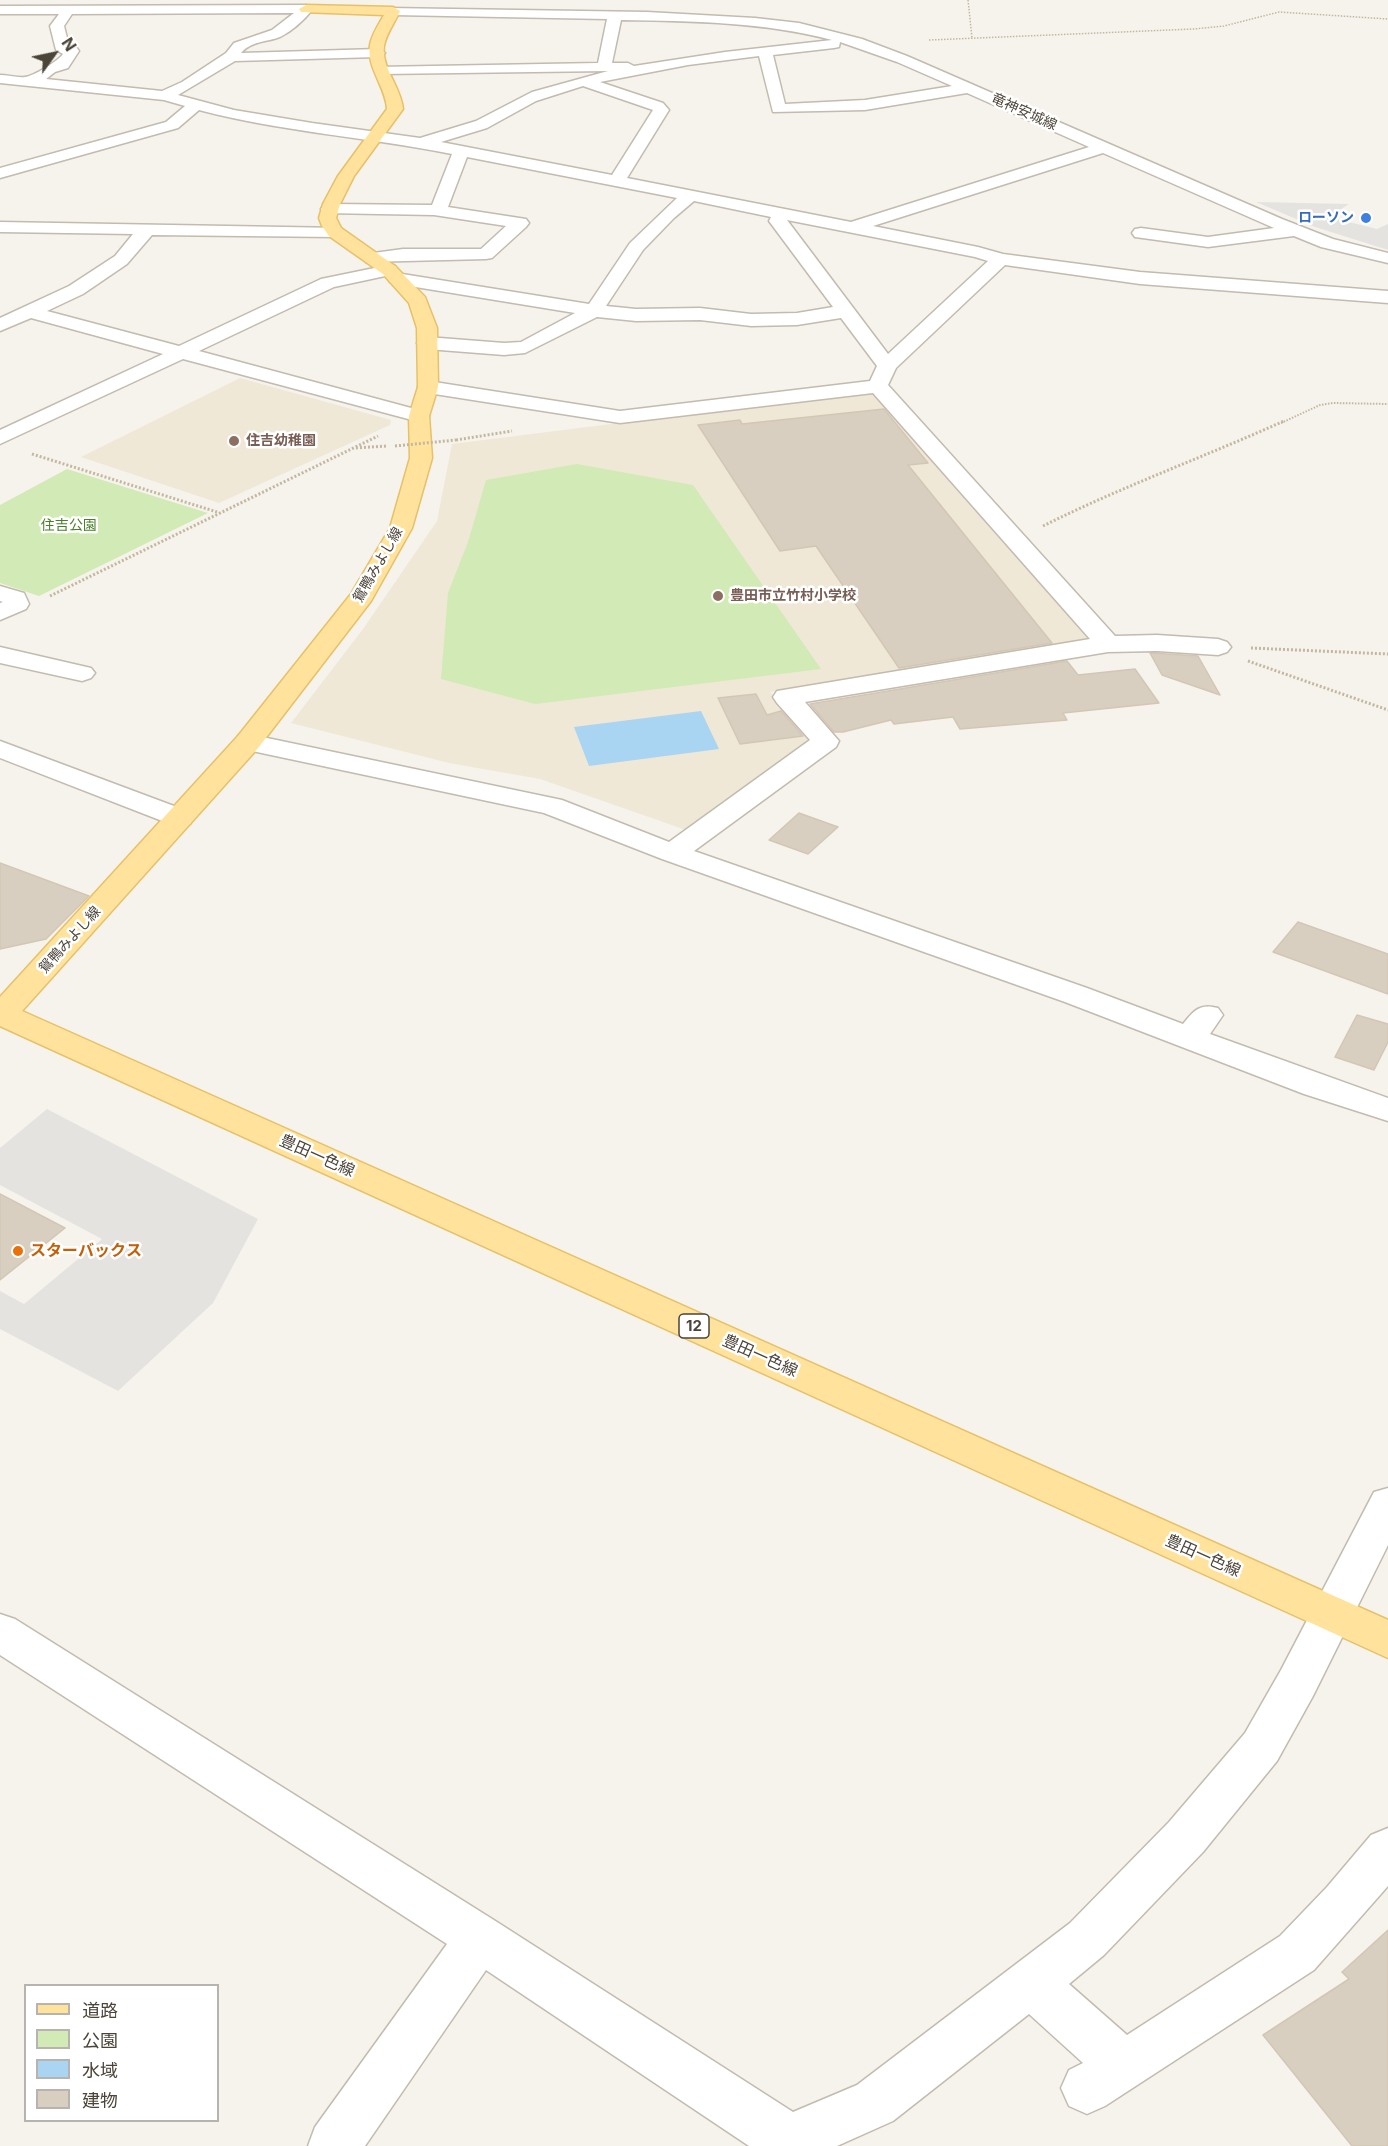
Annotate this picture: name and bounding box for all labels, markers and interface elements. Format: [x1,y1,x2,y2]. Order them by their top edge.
north arrow [24,24,84,84]
text: N [57,34,81,55]
street label: 竜神安城線 [989,90,1059,134]
place label: ローソン [1298,210,1354,226]
marker: ローソン [1359,211,1373,225]
place label: 住吉幼稚園 [246,433,316,449]
marker: 住吉幼稚園 [227,434,241,448]
park label: 住吉公園 [41,518,97,534]
street label: 鴛鴨みよし線 [350,524,406,606]
place label: 豊田市立竹村小学校 [730,588,856,604]
marker: 豊田市立竹村小学校 [711,589,725,603]
street label: 鴛鴨みよし線 [36,903,104,977]
street label: 豊田一色線 [277,1131,357,1181]
place label: スターバックス [30,1241,142,1261]
marker: スターバックス [11,1244,25,1258]
road number: 12 [679,1314,709,1338]
street label: 豊田一色線 [720,1331,800,1381]
street label: 豊田一色線 [1163,1531,1243,1581]
legend [24,1984,219,2122]
text: 道路 [82,2000,118,2021]
text: 公園 [82,2030,118,2051]
text: 水域 [82,2060,118,2081]
text: 建物 [82,2090,118,2111]

